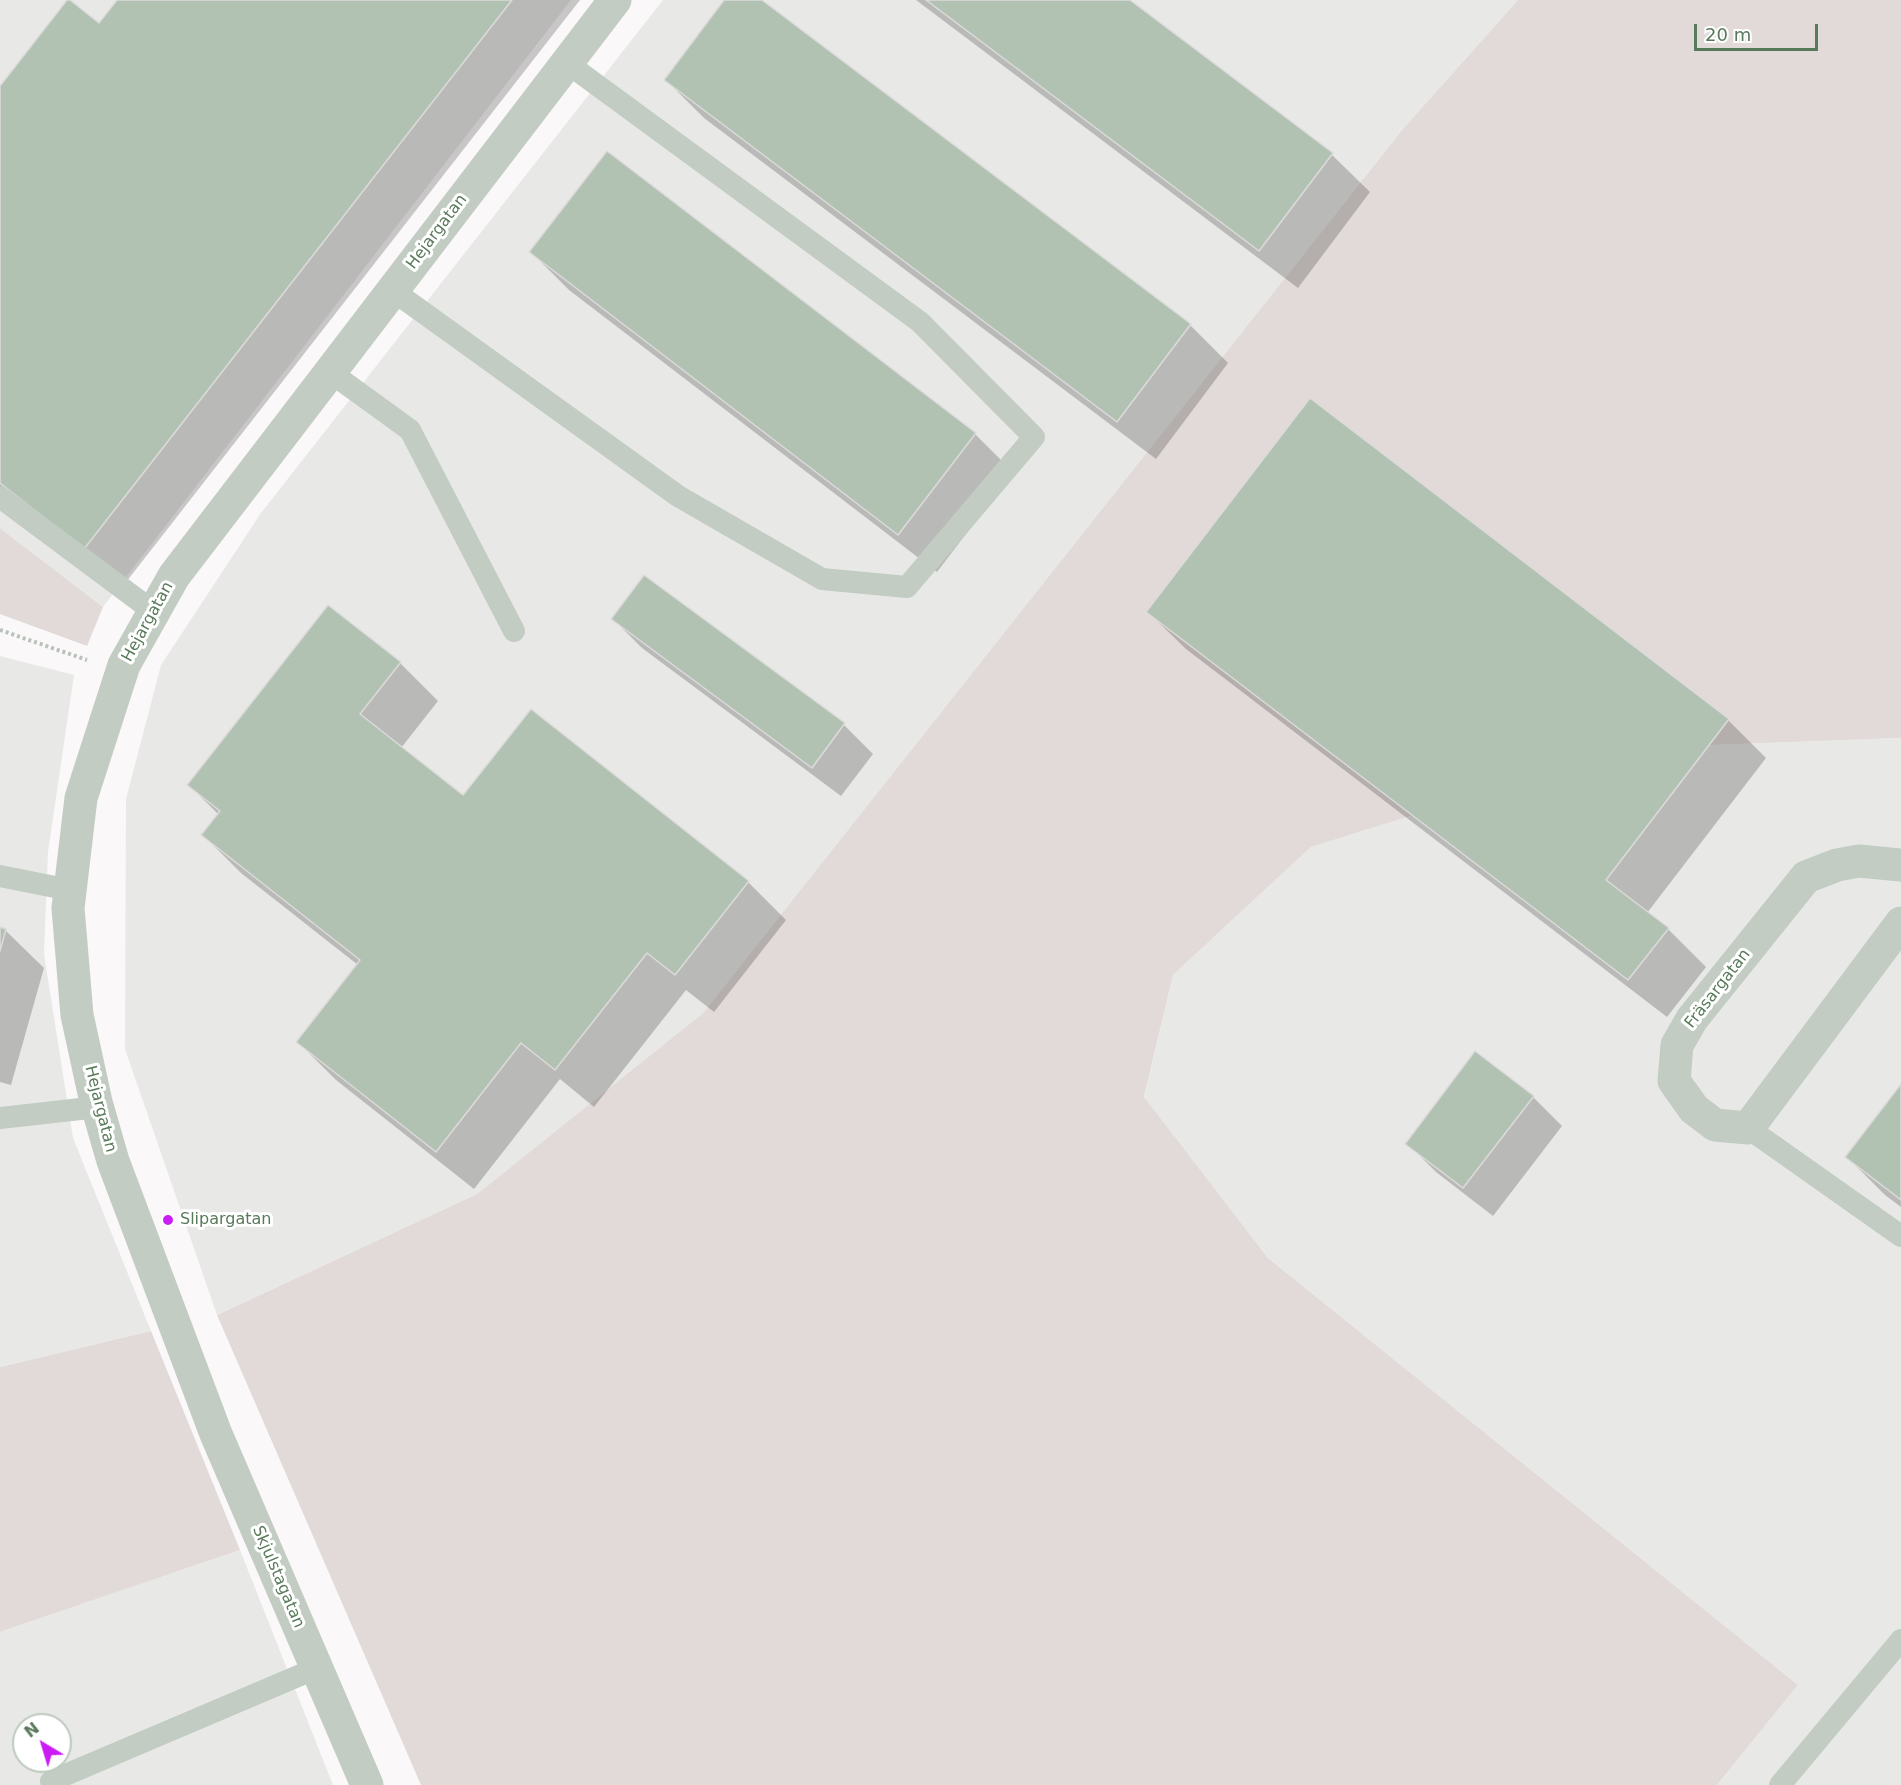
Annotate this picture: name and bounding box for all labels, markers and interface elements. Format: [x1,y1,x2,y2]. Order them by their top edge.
scale bar [1697,12,1822,50]
text: 20 m [1705,24,1751,45]
street label: Hejargatan [403,191,471,273]
street label: Hejargatan [118,579,178,665]
street label: Fräsargatan [1681,946,1755,1032]
street label: Hejargatan [80,1064,120,1154]
place label: Slipargatan [180,1210,271,1230]
marker: Slipargatan [161,1213,175,1227]
street label: Skjulstagatan [248,1523,308,1631]
north arrow [12,1713,72,1773]
text: N [21,1718,43,1742]

